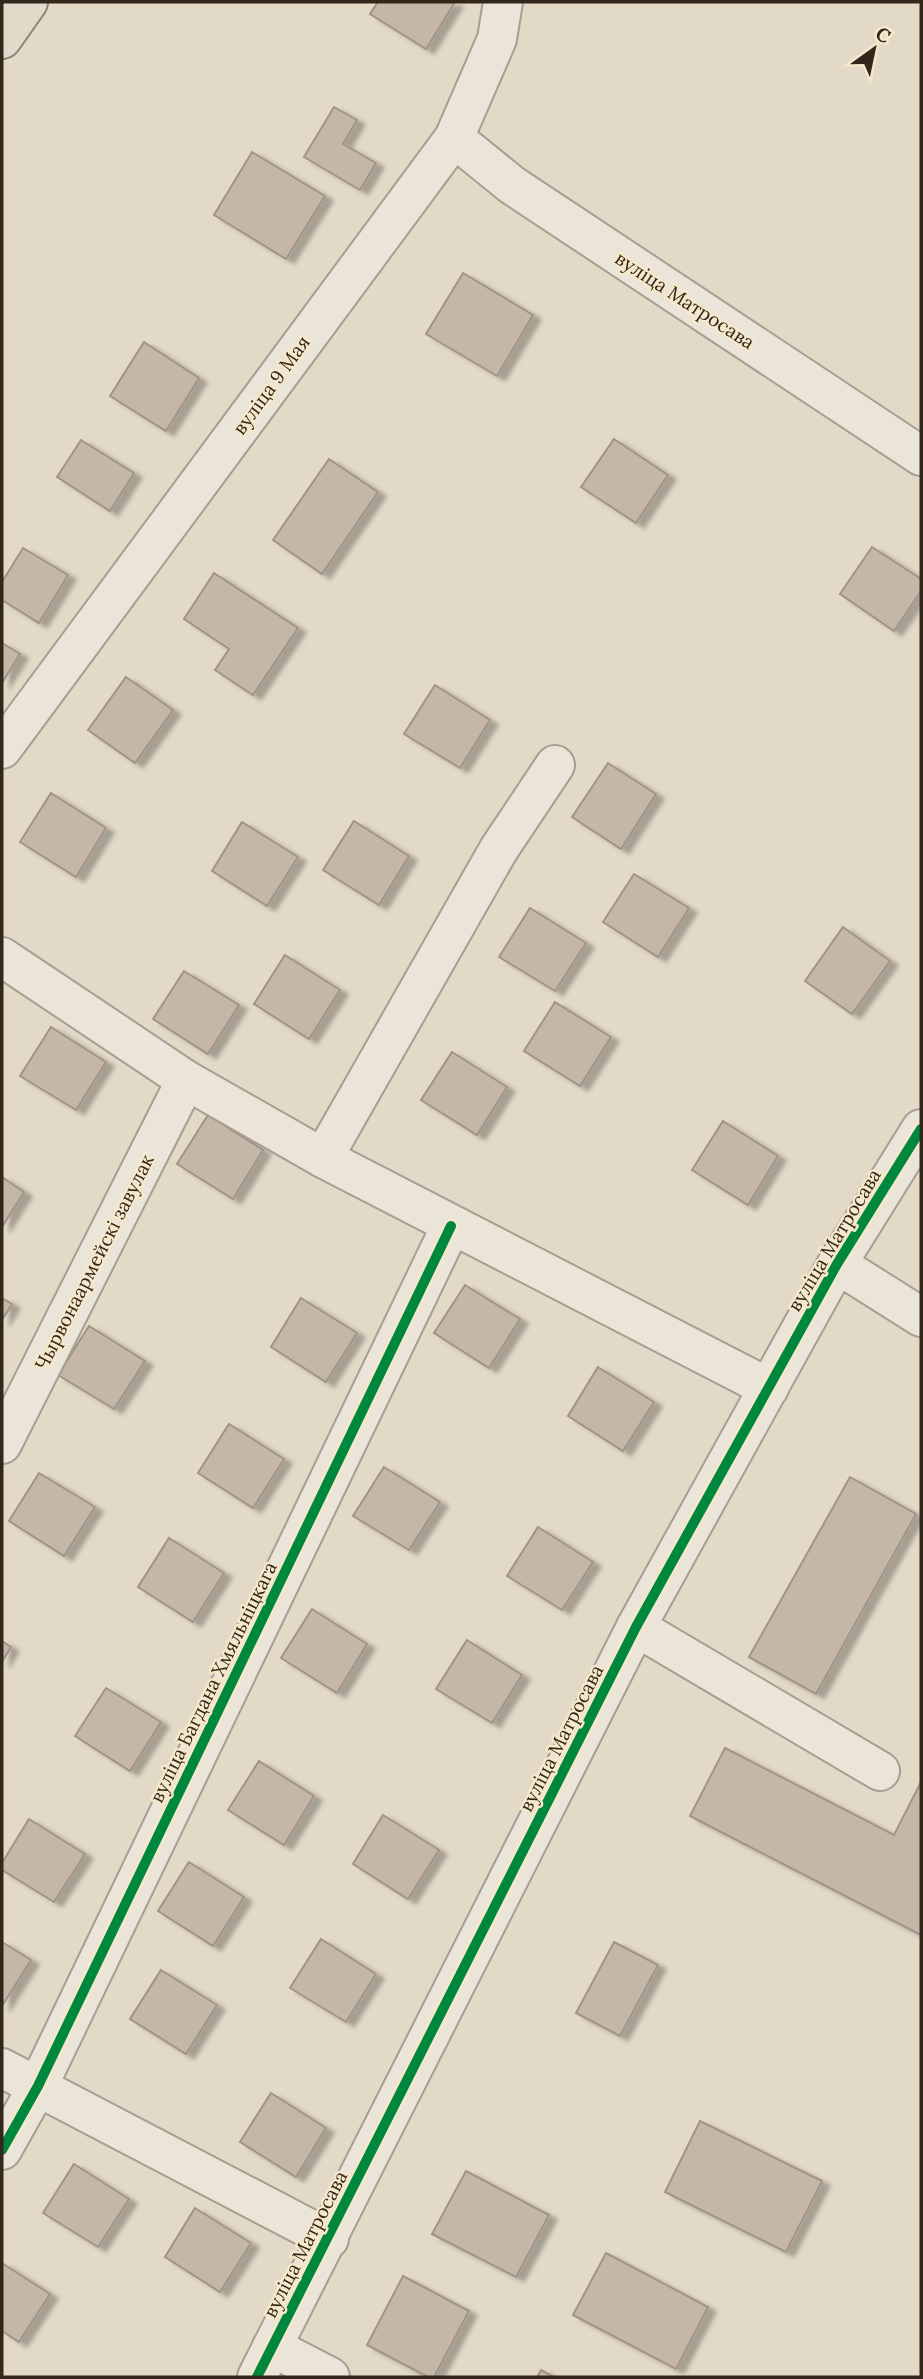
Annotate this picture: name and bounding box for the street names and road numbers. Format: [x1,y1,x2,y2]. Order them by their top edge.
street label: вуліца Матросава [611,246,759,354]
street label: вуліца 9 Мая [227,331,315,439]
street label: Чырвонаармейскі завулак [29,1149,159,1374]
street label: вуліца Матросава [782,1164,886,1315]
street label: вуліца Багдана Хмяльніцкага [144,1557,282,1806]
street label: вуліца Матросава [514,1660,608,1815]
street label: вуліца Матросава [258,2166,352,2321]

